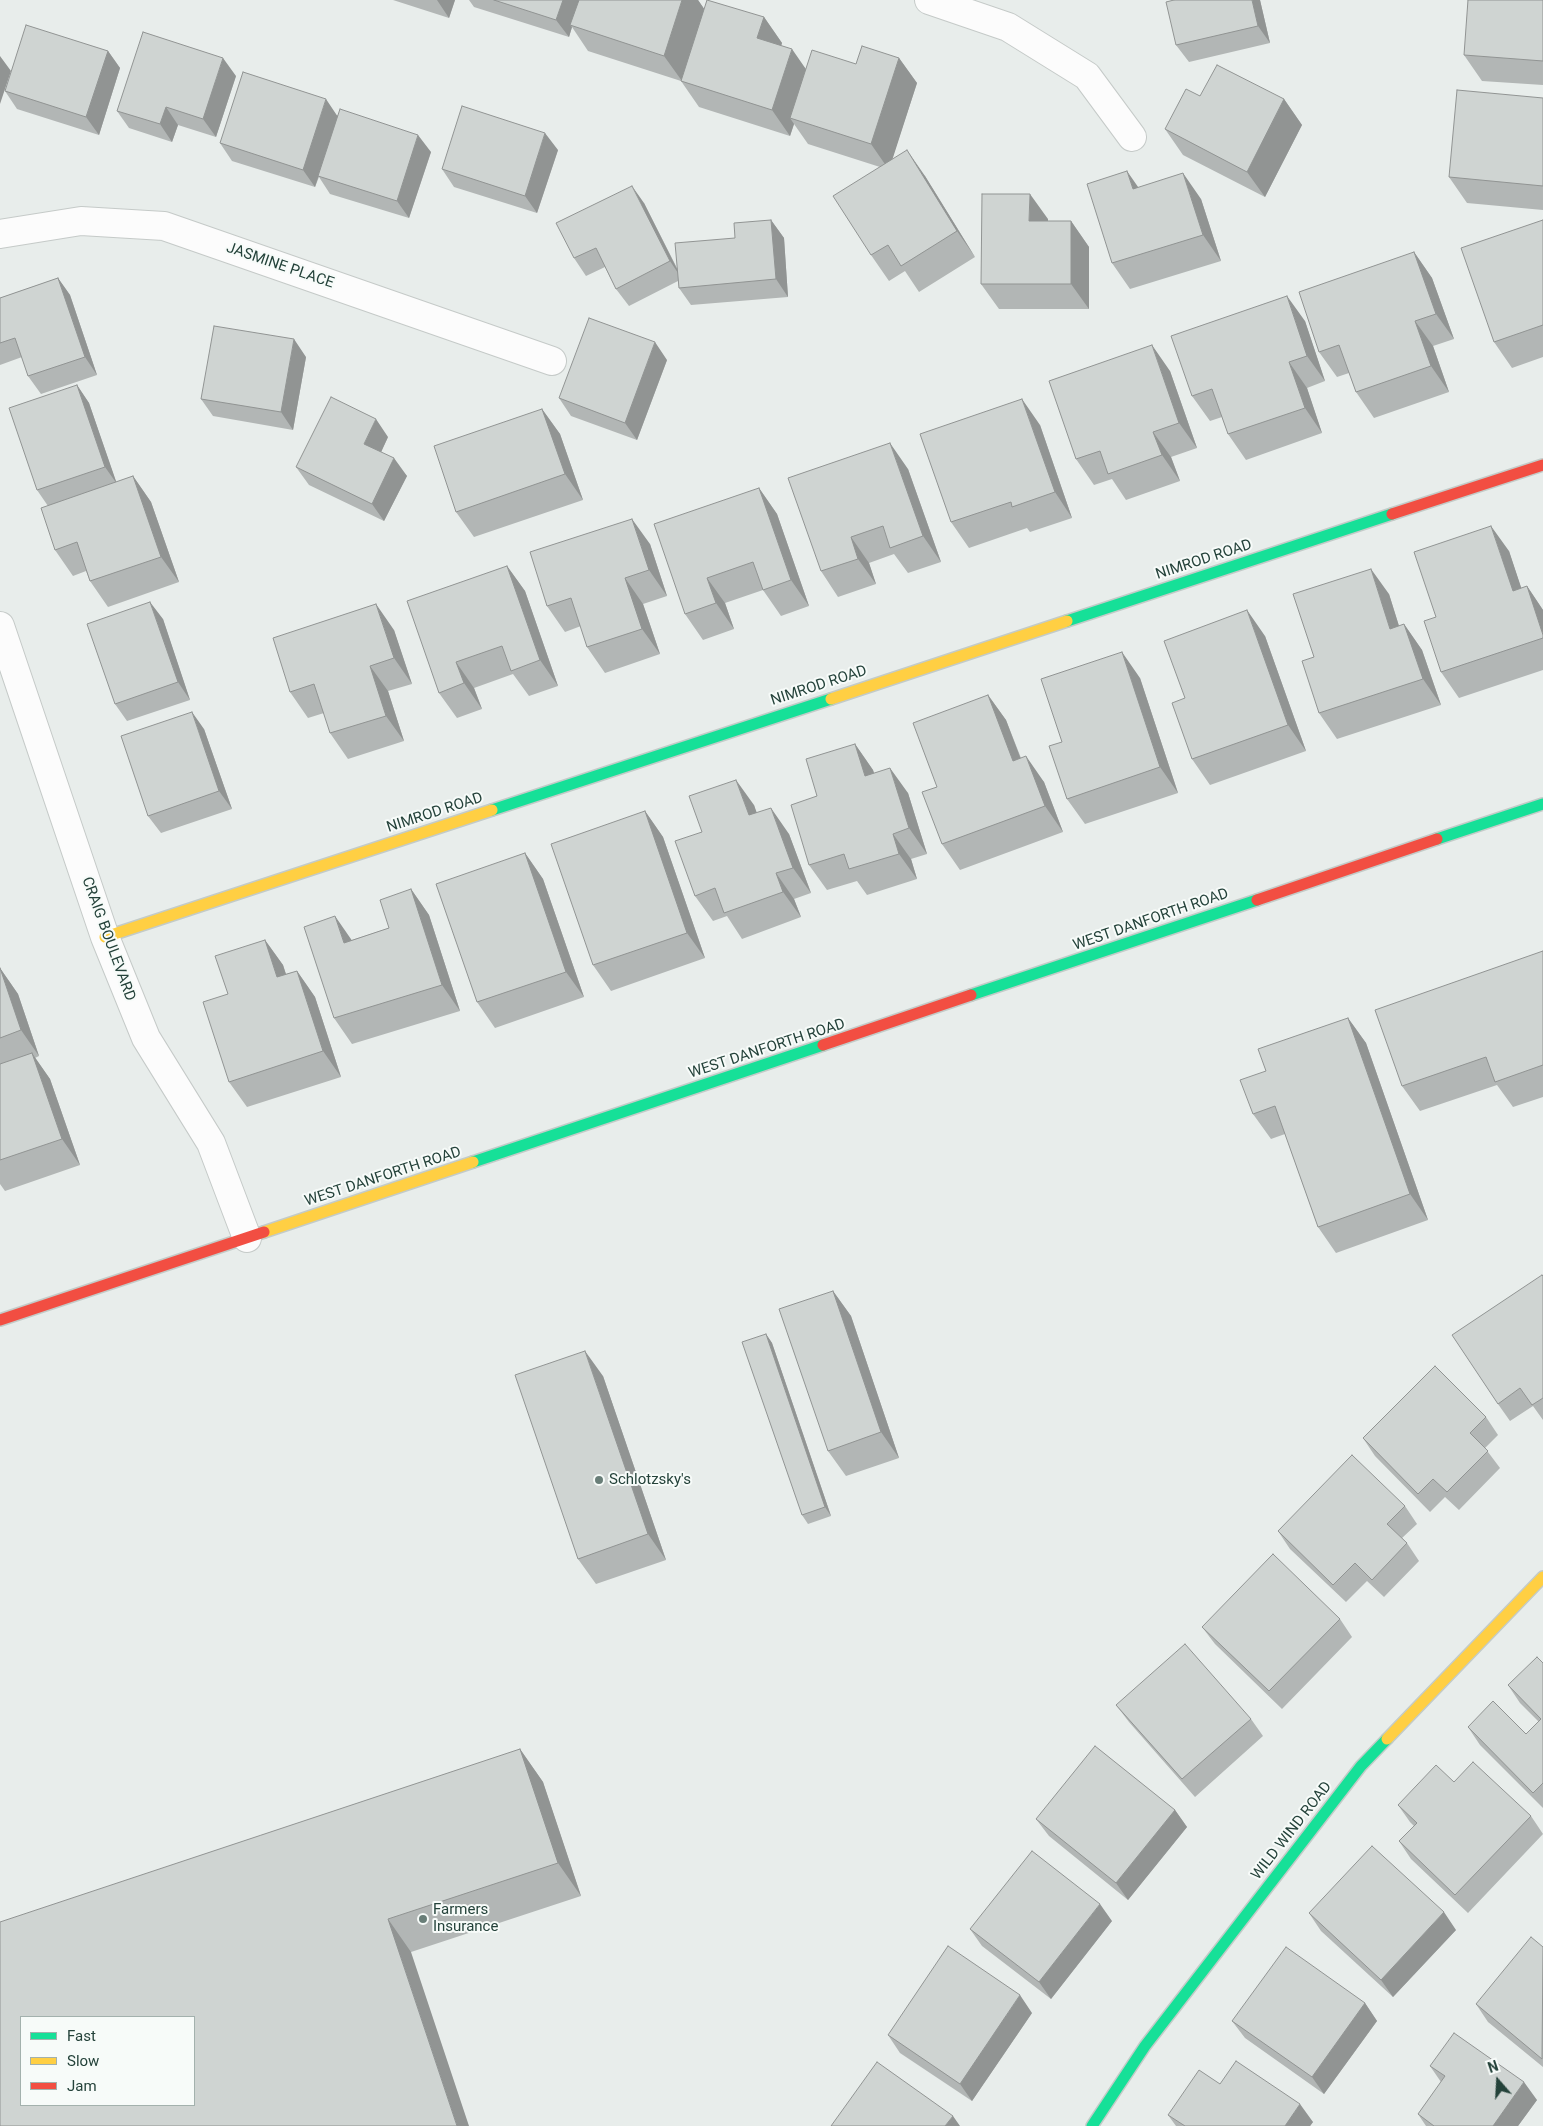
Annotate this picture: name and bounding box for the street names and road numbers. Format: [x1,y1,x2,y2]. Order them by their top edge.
street label: JASMINE PLACE [224,239,336,293]
street label: NIMROD ROAD [1154,536,1254,584]
street label: NIMROD ROAD [769,662,869,710]
street label: NIMROD ROAD [385,789,485,837]
street label: CRAIG BOULEVARD [77,875,139,1003]
street label: WEST DANFORTH ROAD [1071,885,1231,955]
street label: WEST DANFORTH ROAD [687,1015,847,1083]
street label: WEST DANFORTH ROAD [303,1143,463,1211]
street label: WILD WIND ROAD [1248,1778,1336,1884]

